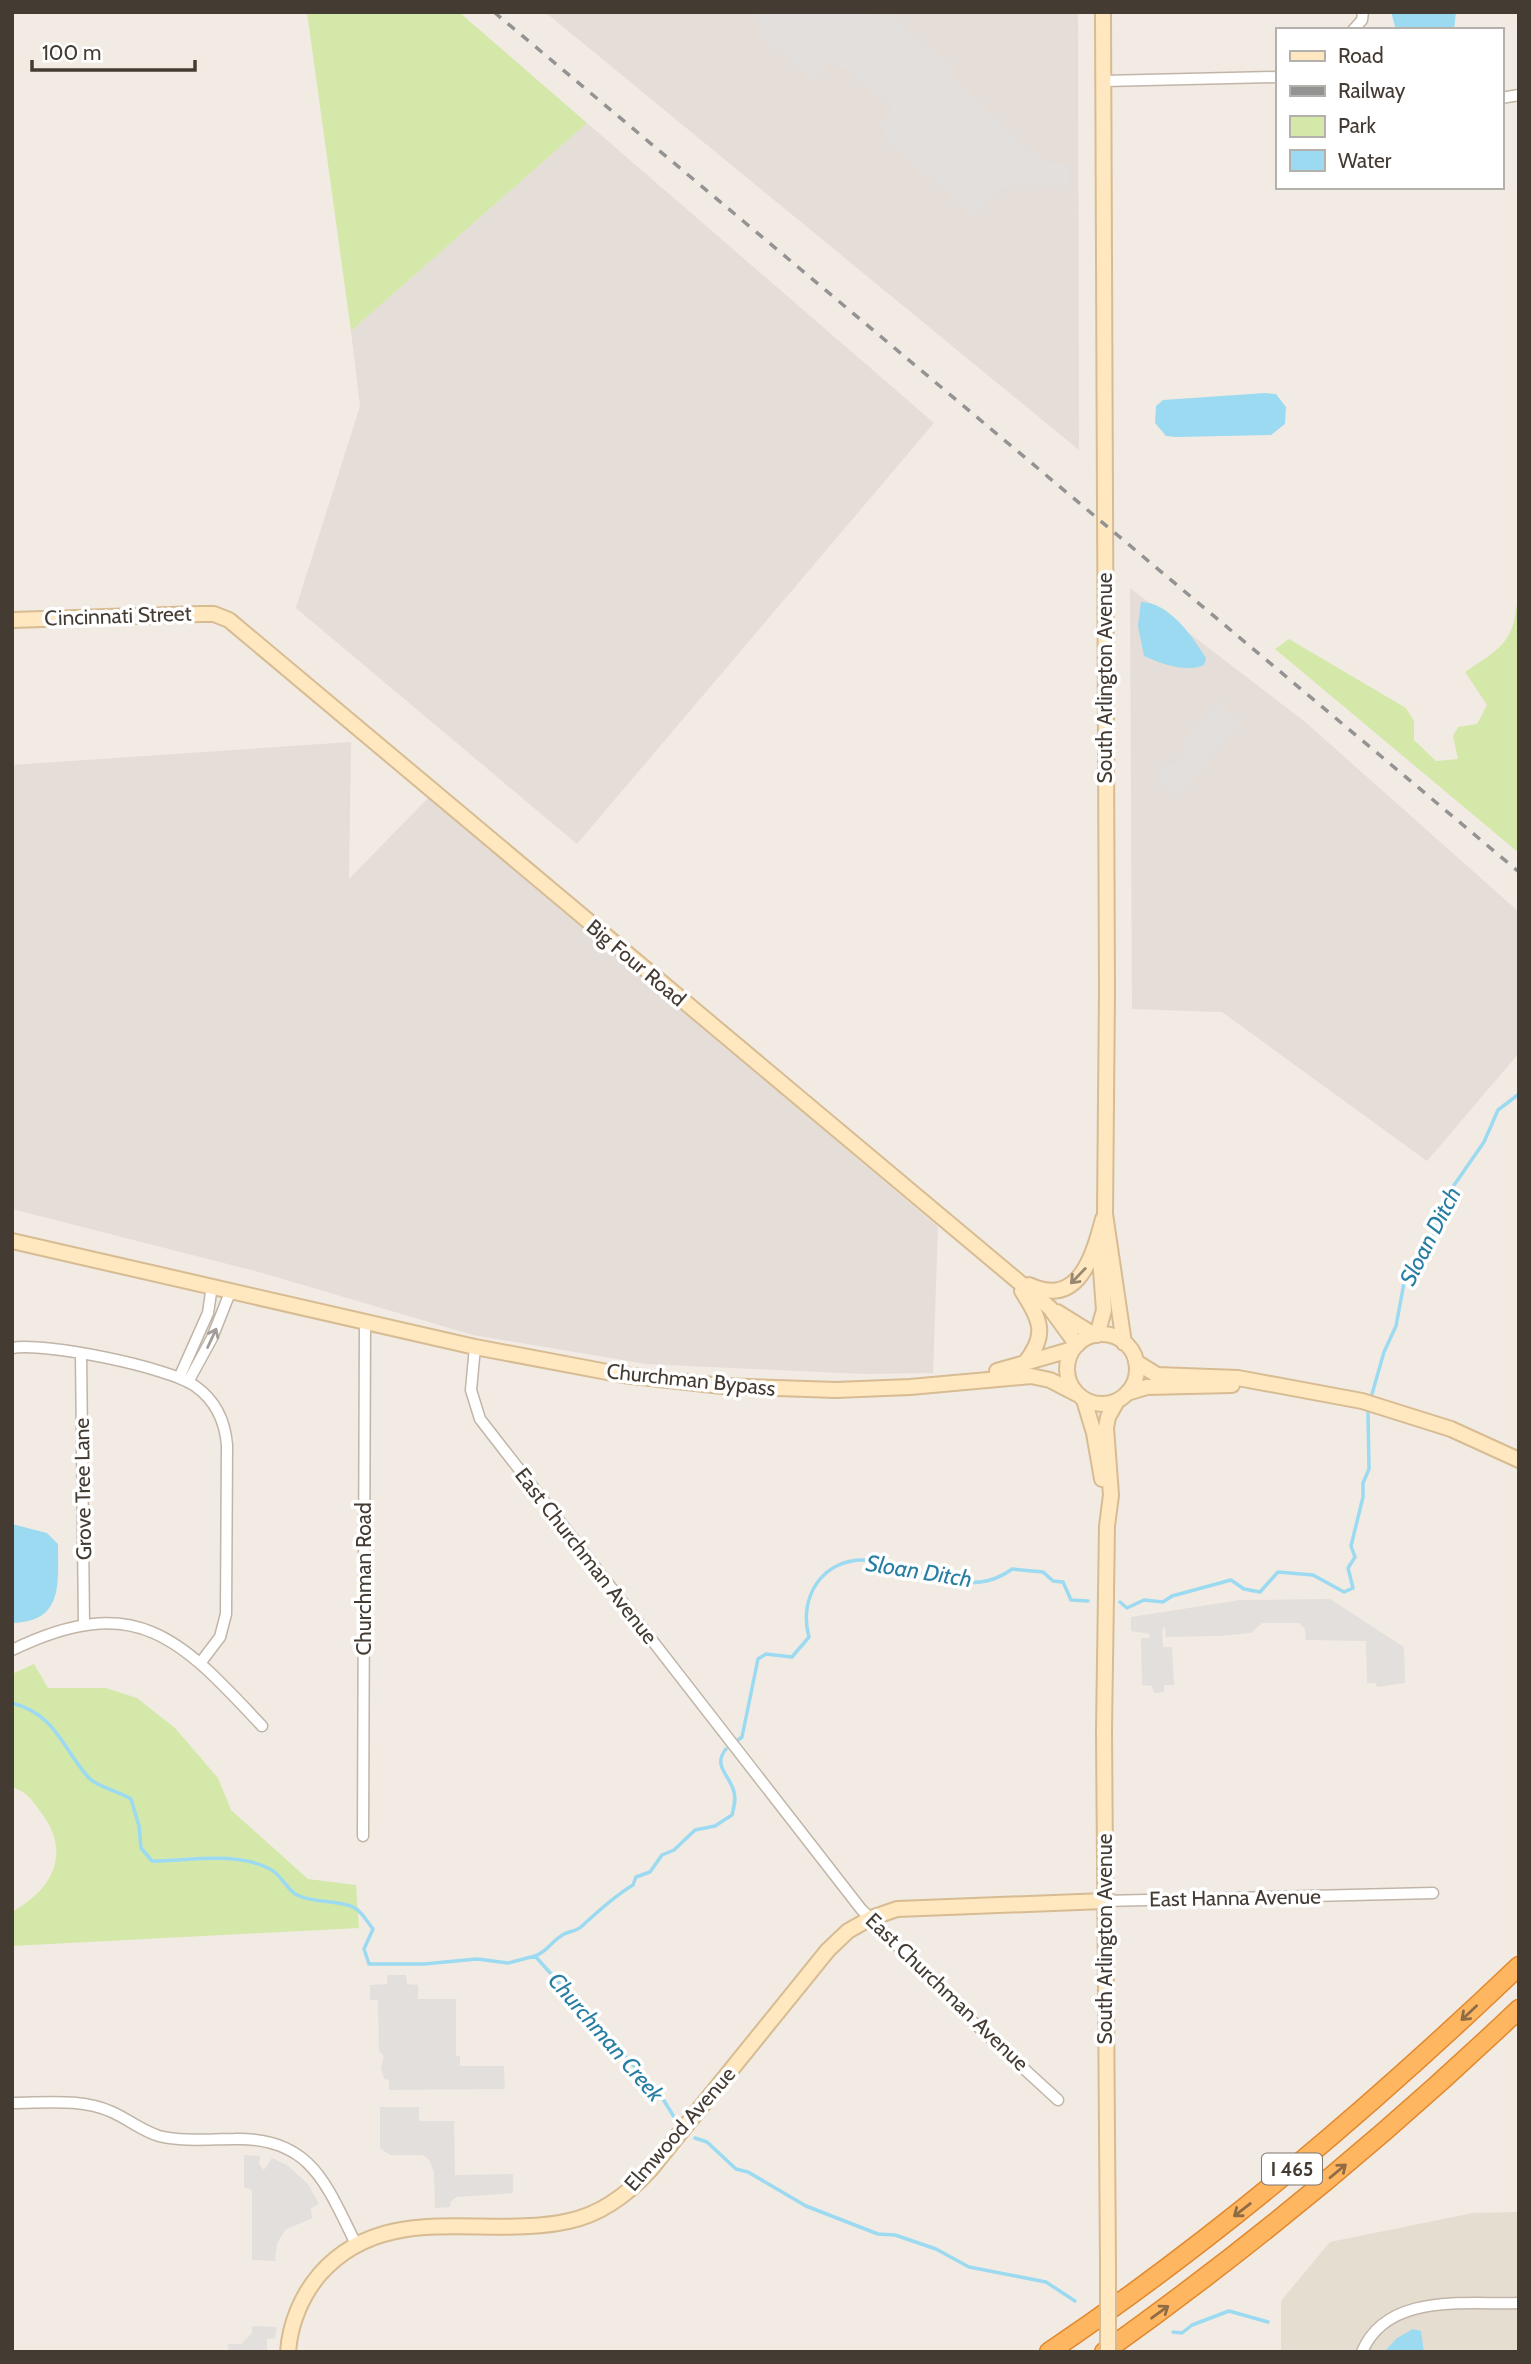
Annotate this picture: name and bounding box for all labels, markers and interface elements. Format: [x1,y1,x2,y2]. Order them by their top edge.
scale bar [32,28,194,72]
legend [1276,28,1503,189]
text: 100 m [42,40,101,65]
text: Road [1338,43,1384,68]
text: Railway [1338,78,1406,103]
text: Park [1338,113,1376,138]
text: Water [1338,148,1392,173]
street label: South Arlington Avenue [1092,572,1117,783]
street label: Cincinnati Street [44,600,192,631]
street label: Big Four Road [582,914,691,1011]
water label: Sloan Ditch [1393,1182,1467,1290]
one-way arrow [1070,1267,1087,1284]
one-way arrow [206,1328,219,1349]
street label: Churchman Bypass [605,1358,777,1401]
street label: Grove Tree Lane [69,1417,96,1560]
street label: East Churchman Avenue [510,1463,663,1649]
street label: Churchman Road [351,1502,376,1656]
water label: Sloan Ditch [864,1549,974,1593]
street label: South Arlington Avenue [1092,1833,1117,2044]
street label: East Hanna Avenue [1149,1883,1321,1911]
street label: East Churchman Avenue [861,1907,1034,2076]
water label: Churchman Creek [542,1967,671,2108]
one-way arrow [1461,2004,1478,2021]
street label: Elmwood Avenue [619,2061,740,2196]
road number: I 465 [1262,2154,1322,2184]
one-way arrow [1329,2163,1347,2179]
one-way arrow [1233,2202,1251,2217]
one-way arrow [1150,2304,1169,2319]

